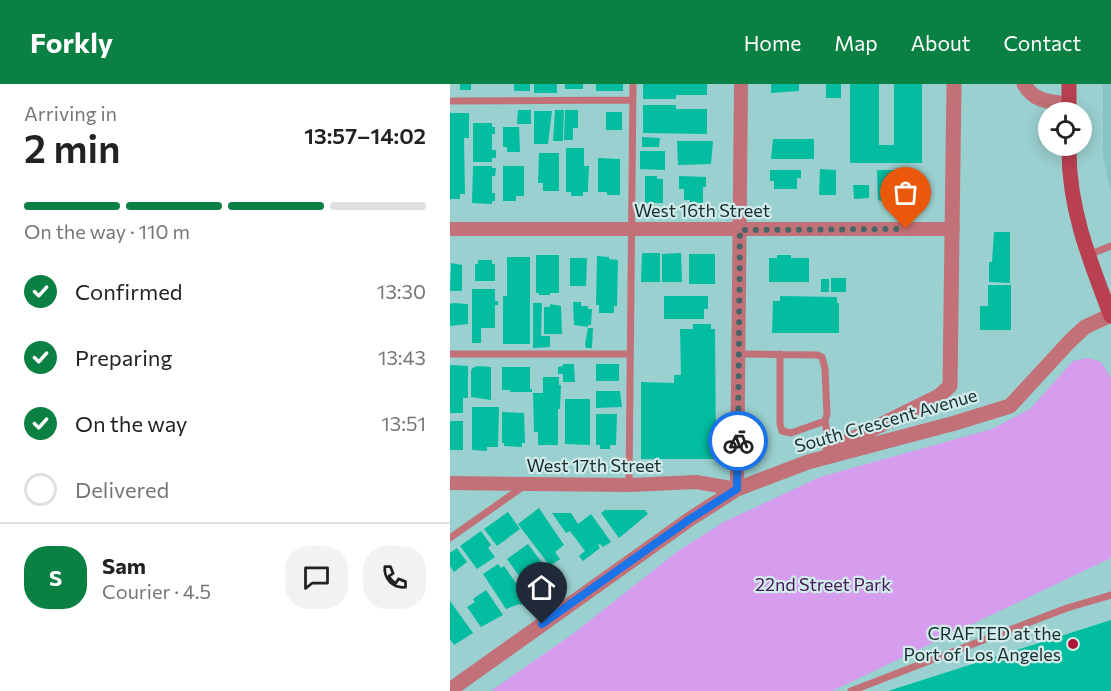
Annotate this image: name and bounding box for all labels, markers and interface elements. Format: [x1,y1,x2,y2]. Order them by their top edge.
text: Forkly [30,25,113,59]
text: Home [744,30,801,55]
text: Map [834,30,878,55]
text: About [911,30,970,55]
text: Contact [1003,30,1081,55]
text: Arriving in [24,101,117,125]
map controls [1038,102,1092,156]
button: locate [1038,102,1092,156]
text: 13:57–14:02 [304,122,426,149]
text: 2 min [24,123,121,171]
pin [880,167,931,229]
icon: bag [889,176,922,209]
street label: West 16th Street [634,199,770,221]
text: On the way · 110 m [24,219,190,243]
icon: check [24,275,57,308]
text: Confirmed [75,278,182,305]
text: 13:30 [377,279,426,303]
icon: check [24,341,57,374]
text: Preparing [75,344,172,371]
text: 13:43 [378,345,426,369]
street label: South Crescent Avenue [792,383,980,457]
icon: check [24,407,57,440]
text: On the way [75,410,187,437]
text: 13:51 [381,411,426,435]
courier [708,411,768,471]
icon: bike [722,425,755,458]
street label: West 17th Street [527,454,661,476]
text: Delivered [75,476,169,503]
button: chat [285,546,348,609]
button: phone [363,546,426,609]
text: Sam [102,552,146,579]
pin [516,562,567,624]
text: S [49,564,62,591]
icon: home [525,571,558,604]
park label: 22nd Street Park [755,573,891,595]
text: Courier · 4.5 [102,579,211,603]
place label: CRAFTED at the Port of Los Angeles [903,622,1061,665]
marker: CRAFTED at the Port of Los Angeles [1066,637,1080,651]

